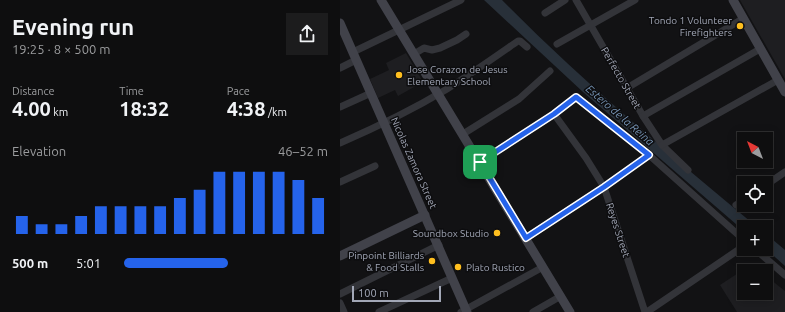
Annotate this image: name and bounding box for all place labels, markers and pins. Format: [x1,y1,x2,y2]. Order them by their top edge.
place label: Tondo 1 Volunteer Firefighters [649,15,732,38]
marker: Tondo 1 Volunteer Firefighters [735,21,745,31]
place label: Jose Corazon de Jesus Elementary School [407,64,508,87]
marker: Jose Corazon de Jesus Elementary School [394,70,404,80]
pin [463,145,497,179]
place label: Soundbox Studio [413,228,489,239]
marker: Soundbox Studio [492,228,502,238]
place label: Pinpoint Billiards & Food Stalls [348,250,424,273]
marker: Pinpoint Billiards & Food Stalls [427,256,437,266]
marker: Plato Rustico [453,262,463,272]
place label: Plato Rustico [466,262,525,273]

